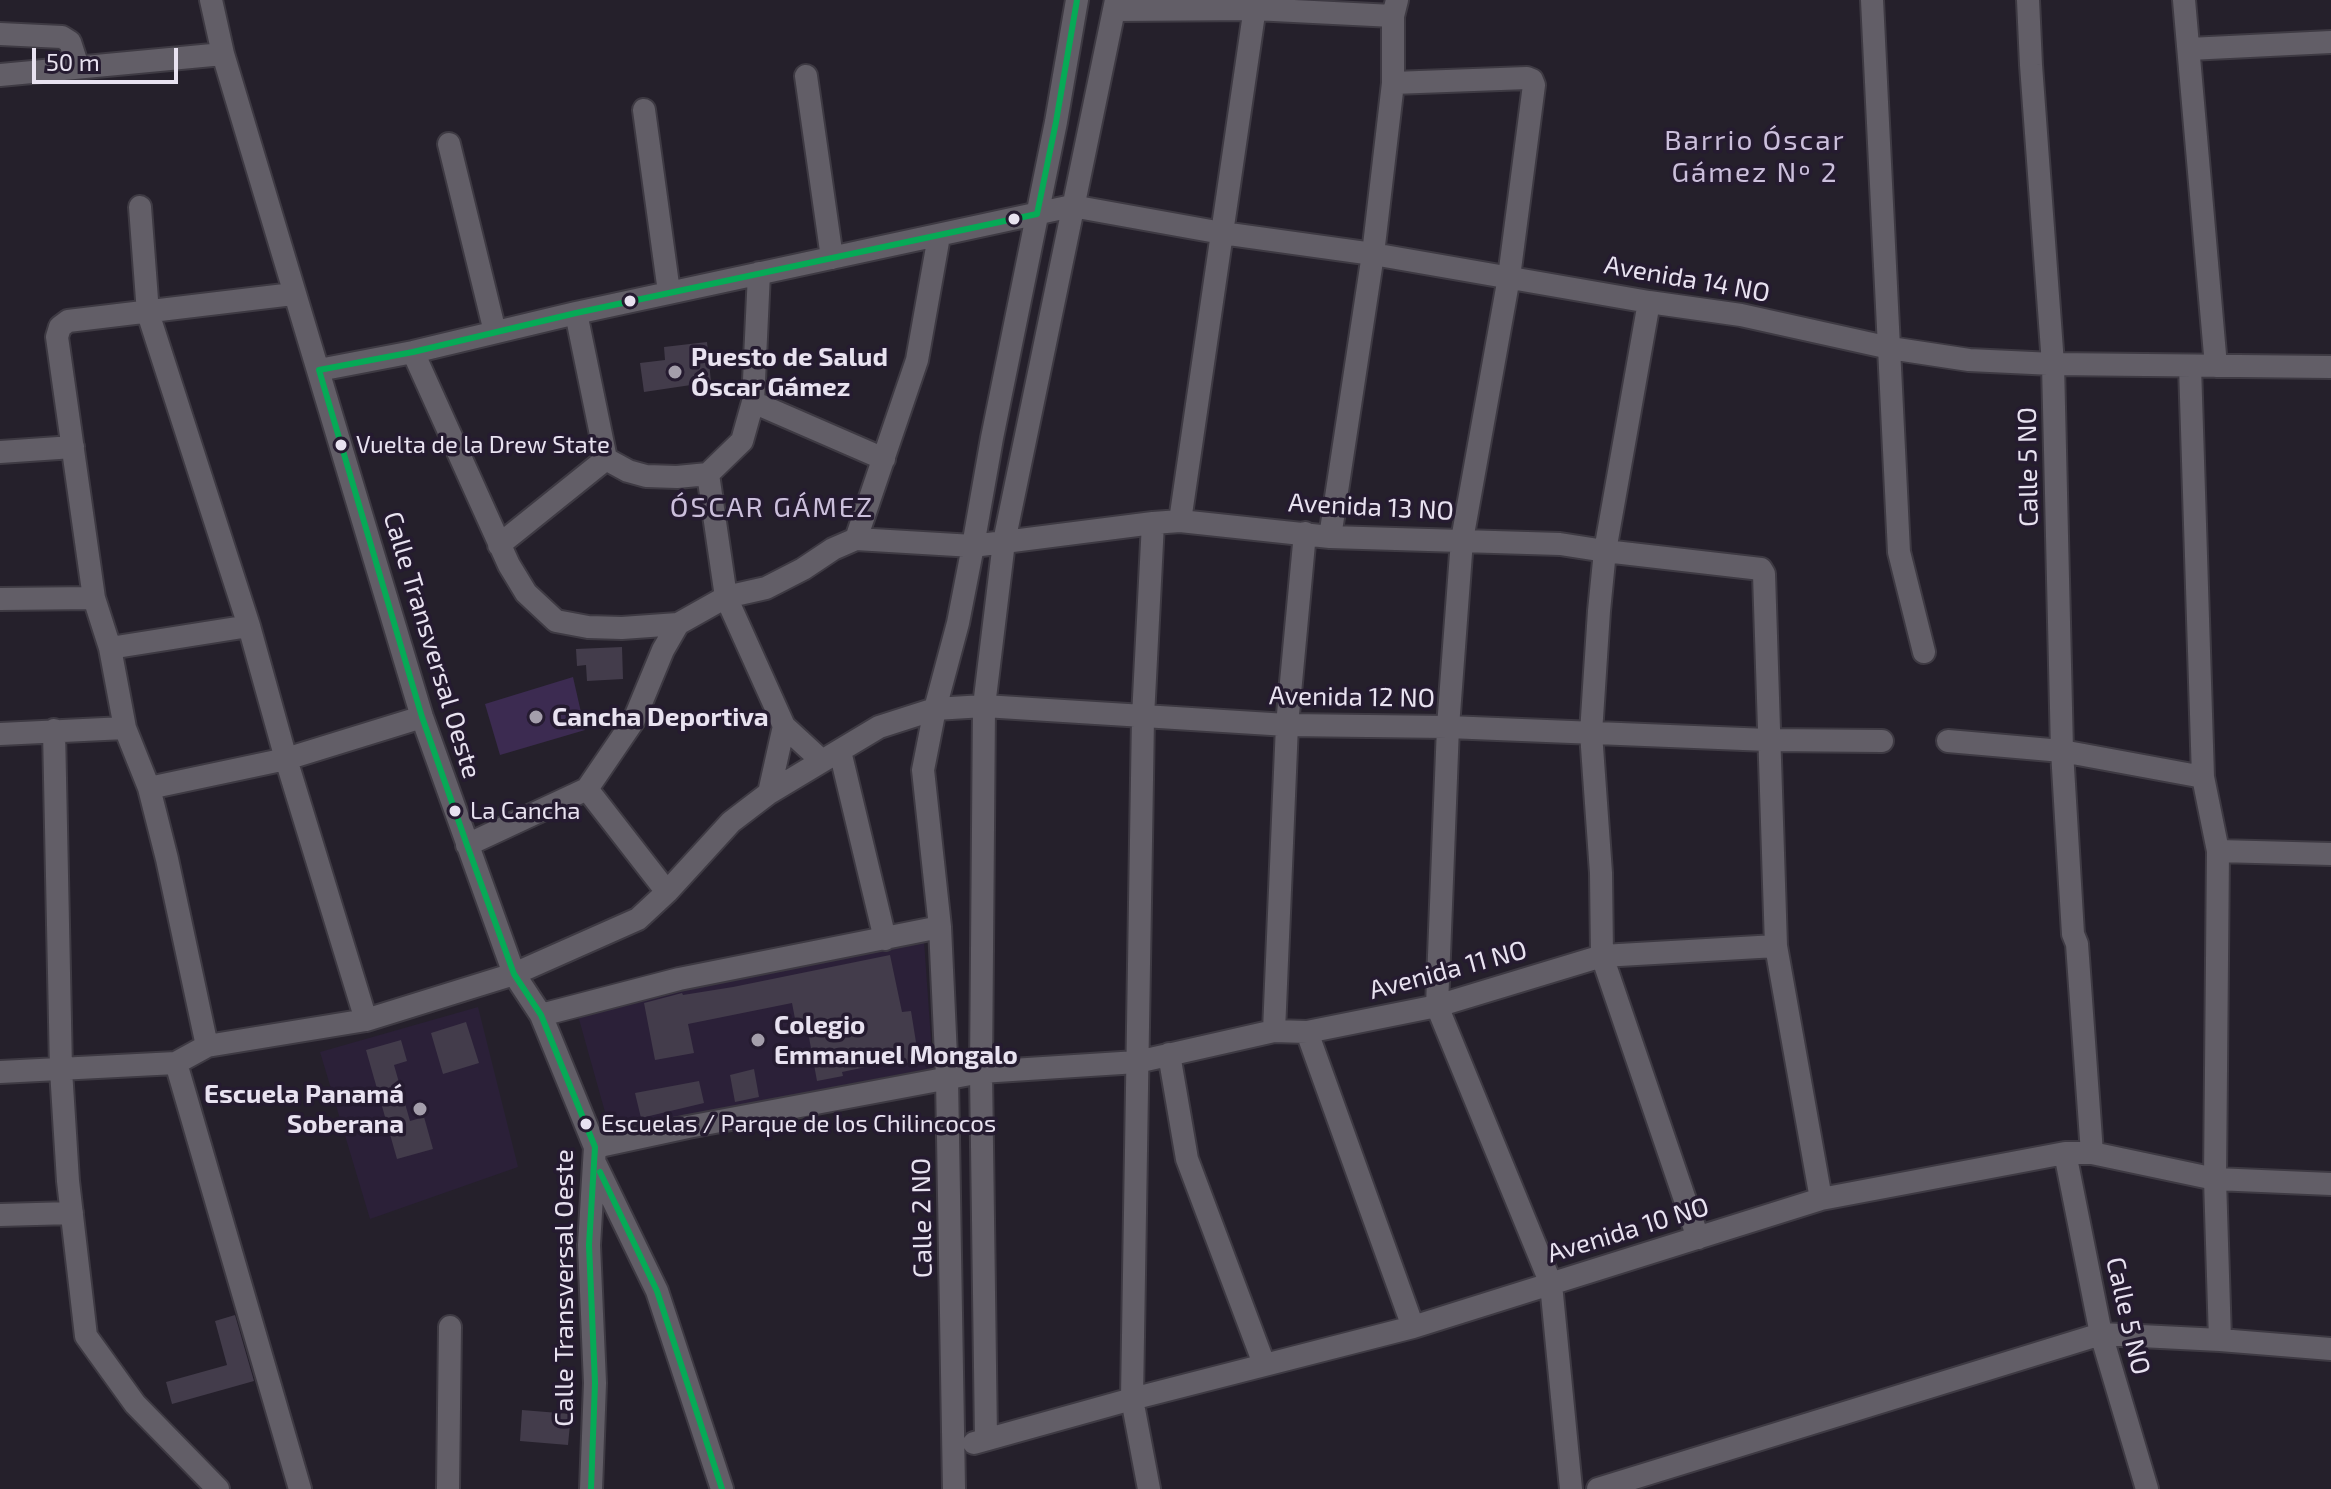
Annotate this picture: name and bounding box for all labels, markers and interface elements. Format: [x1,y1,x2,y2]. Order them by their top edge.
scale bar [36,32,182,82]
text: 50 m [46,47,100,76]
district label: Barrio Óscar Gámez Nº 2 [1664,124,1846,190]
unlabelled marker [1006,211,1022,227]
street label: Avenida 14 NO [1602,249,1772,309]
unlabelled marker [622,293,638,309]
place label: Puesto de Salud Óscar Gámez [691,341,888,402]
marker: Puesto de Salud Óscar Gámez [666,363,684,381]
street label: Calle 5 NO [2011,407,2045,527]
place label: Vuelta de la Drew State [356,431,610,459]
marker: Vuelta de la Drew State [333,437,349,453]
street label: Avenida 13 NO [1287,487,1455,527]
district label: ÓSCAR GÁMEZ [670,491,874,525]
street label: Calle Transversal Oeste [377,508,487,782]
street label: Avenida 12 NO [1269,680,1435,714]
place label: Cancha Deportiva [552,701,769,733]
marker: Cancha Deportiva [527,708,545,726]
place label: La Cancha [470,797,581,825]
marker: La Cancha [447,803,463,819]
street label: Avenida 11 NO [1366,934,1530,1006]
place label: Colegio Emmanuel Mongalo [774,1009,1018,1070]
marker: Colegio Emmanuel Mongalo [749,1031,767,1049]
place label: Escuela Panamá Soberana [204,1078,404,1140]
marker: Escuela Panamá Soberana [411,1100,429,1118]
place label: Escuelas / Parque de los Chilincocos [601,1110,996,1138]
marker: Escuelas / Parque de los Chilincocos [578,1116,594,1132]
street label: Calle Transversal Oeste [548,1149,580,1427]
street label: Calle 2 NO [905,1158,939,1278]
street label: Avenida 10 NO [1543,1191,1713,1269]
street label: Calle 5 NO [2099,1254,2157,1378]

